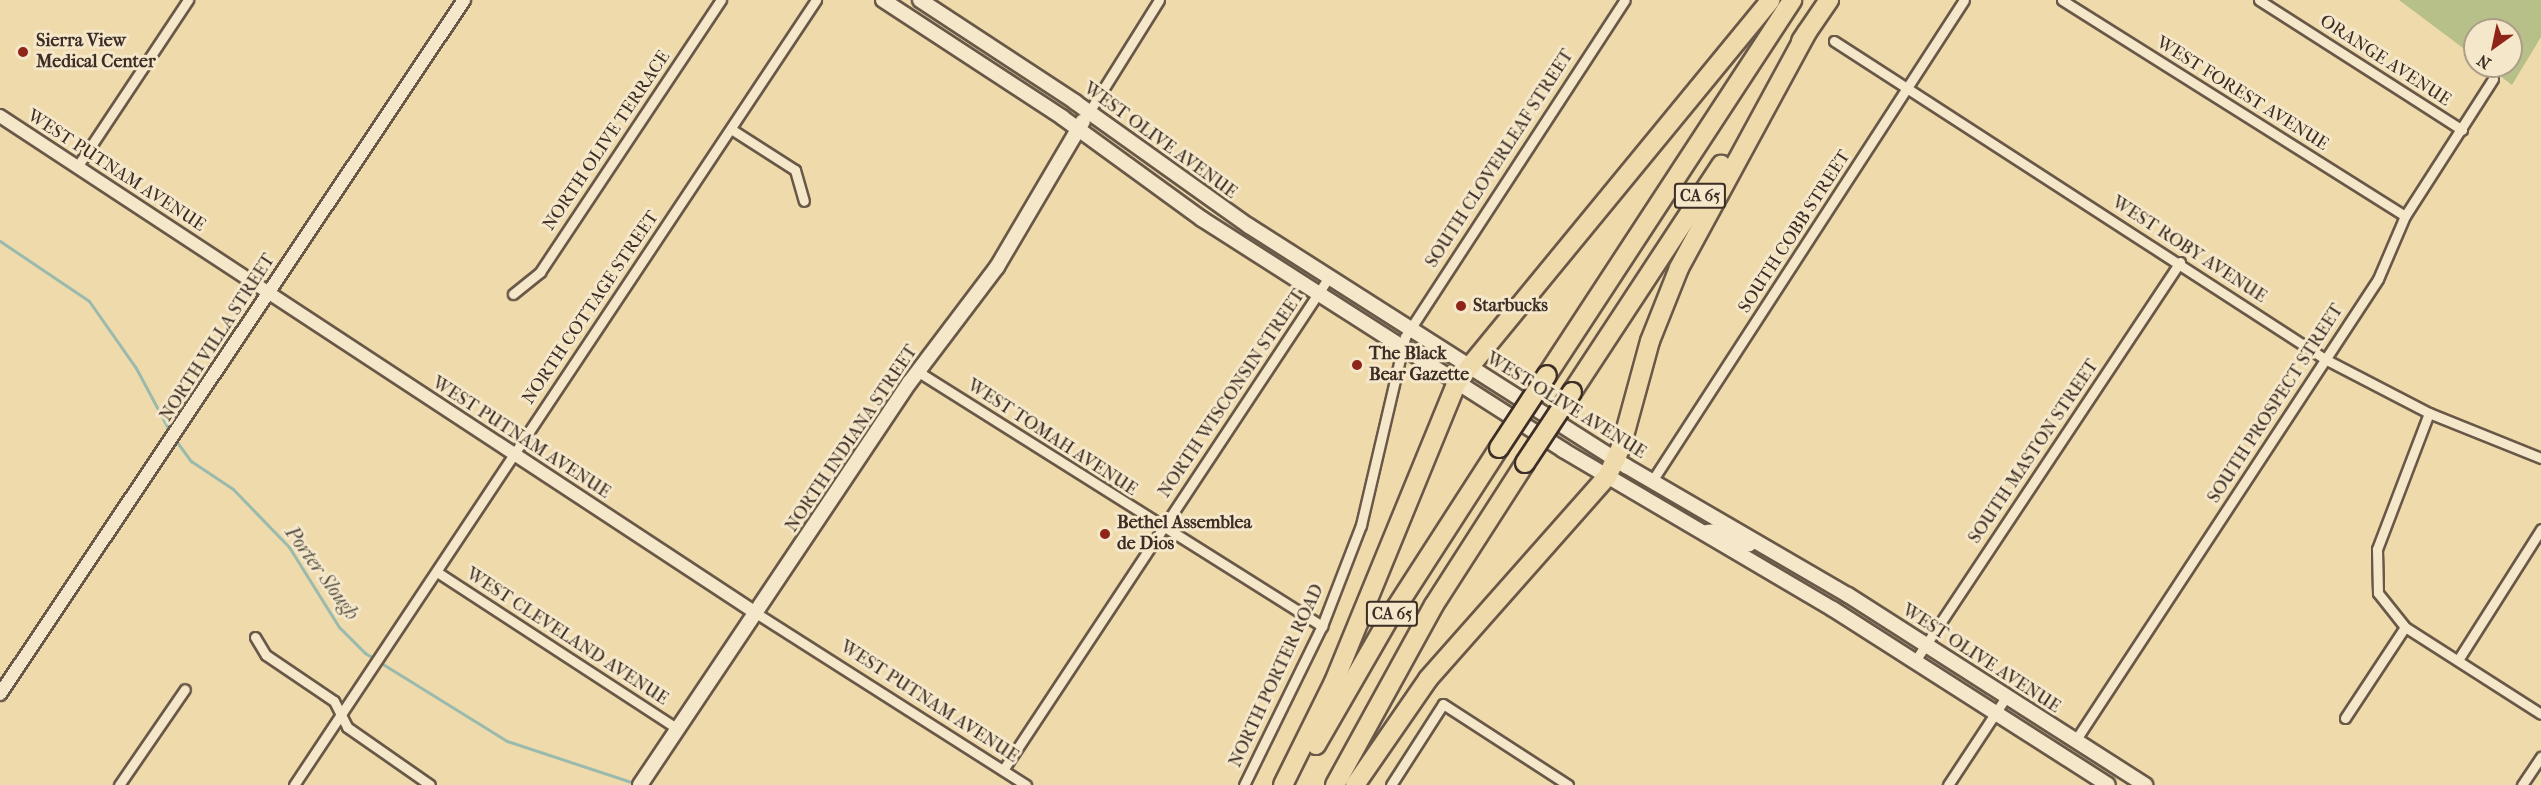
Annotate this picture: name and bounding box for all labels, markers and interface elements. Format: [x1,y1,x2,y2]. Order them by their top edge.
street label: ORANGE AVENUE [2315,11,2455,111]
north arrow [2463,18,2523,78]
place label: Sierra View Medical Center [36,31,156,74]
street label: WEST FOREST AVENUE [2152,32,2332,156]
marker: Sierra View Medical Center [14,43,32,61]
street label: SOUTH CLOVERLEAF STREET [1421,46,1579,272]
street label: NORTH OLIVE TERRACE [539,47,675,235]
text: N [2474,51,2494,73]
street label: WEST OLIVE AVENUE [1079,78,1241,204]
street label: WEST PUTNAM AVENUE [23,105,209,237]
street label: SOUTH COBB STREET [1734,147,1856,317]
road number: CA 65 [1673,183,1727,209]
street label: WEST ROBY AVENUE [2108,192,2270,308]
street label: NORTH COTTAGE STREET [518,207,664,409]
street label: NORTH VILLA STREET [156,250,280,426]
street label: NORTH WISCONSIN STREET [1154,286,1310,502]
place label: Starbucks [1473,295,1548,317]
marker: Starbucks [1454,299,1468,313]
street label: SOUTH PROSPECT STREET [2204,301,2348,507]
street label: NORTH INDIANA STREET [781,342,923,536]
place label: The Black Bear Gazette [1369,344,1469,386]
street label: WEST OLIVE AVENUE [1482,348,1650,464]
street label: SOUTH MASTON STREET [1964,356,2104,548]
marker: The Black Bear Gazette [1350,358,1364,372]
street label: WEST PUTNAM AVENUE [428,372,614,504]
street label: WEST TOMAH AVENUE [963,375,1141,501]
place label: Bethel Assemblea de Dios [1117,513,1252,556]
water label: Porter Slough [280,521,364,625]
marker: Bethel Assemblea de Dios [1098,527,1112,541]
street label: WEST CLEVELAND AVENUE [462,564,672,710]
street label: NORTH PORTER ROAD [1225,581,1329,771]
street label: WEST OLIVE AVENUE [1898,600,2064,718]
road number: CA 65 [1365,601,1419,627]
street label: WEST PUTNAM AVENUE [836,636,1022,768]

